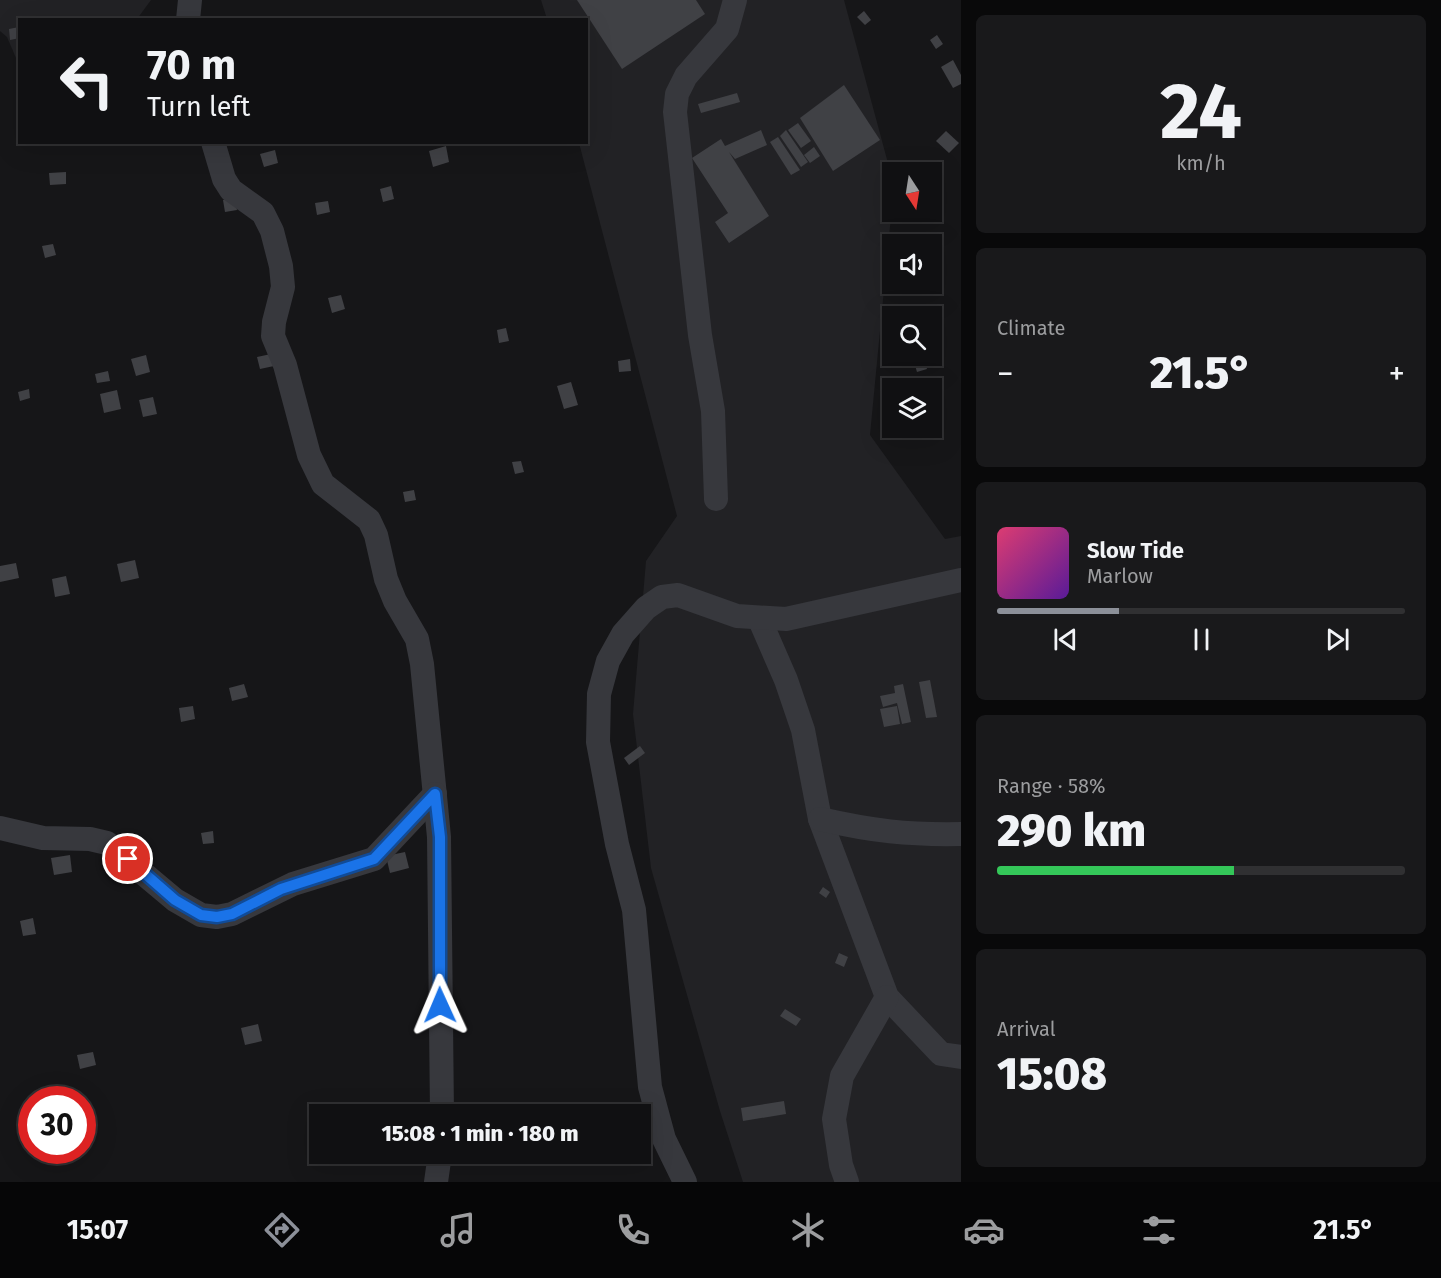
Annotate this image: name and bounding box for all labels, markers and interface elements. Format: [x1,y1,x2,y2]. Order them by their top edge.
text: 70 m [147,40,236,90]
icon: left [48,42,126,120]
text: 24 [1160,65,1242,159]
text: Turn left [147,91,250,123]
text: km/h [1176,151,1226,175]
north arrow [882,162,942,222]
map controls [882,162,942,438]
button: sound [882,234,942,294]
button: search [882,306,942,366]
text: Climate [997,316,1065,340]
text: 21.5° [1150,346,1252,400]
text: − [997,354,1014,394]
text: + [1389,354,1405,394]
button: layers [882,378,942,438]
text: Slow Tide [1087,537,1184,564]
text: Marlow [1087,564,1153,588]
icon: previous [1049,623,1082,656]
icon: pause [1185,623,1218,656]
icon: next [1321,623,1354,656]
text: Range · 58% [997,774,1105,798]
text: 290 km [997,804,1146,858]
pin [102,833,153,884]
icon: arrive [111,842,144,875]
position arrow [408,973,472,1037]
text: Arrival [997,1017,1056,1041]
text: 15:08 [997,1047,1107,1101]
speed limit sign: 30 [18,1086,96,1164]
text: 15:08 · 1 min · 180 m [381,1120,579,1147]
icon: directions [261,1209,303,1251]
icon: music [437,1209,479,1251]
icon: phone [612,1209,654,1251]
icon: climate [787,1209,829,1251]
icon: car [963,1209,1005,1251]
icon: filters [1138,1209,1180,1251]
text: 15:07 [67,1214,128,1246]
text: 21.5° [1313,1214,1374,1246]

